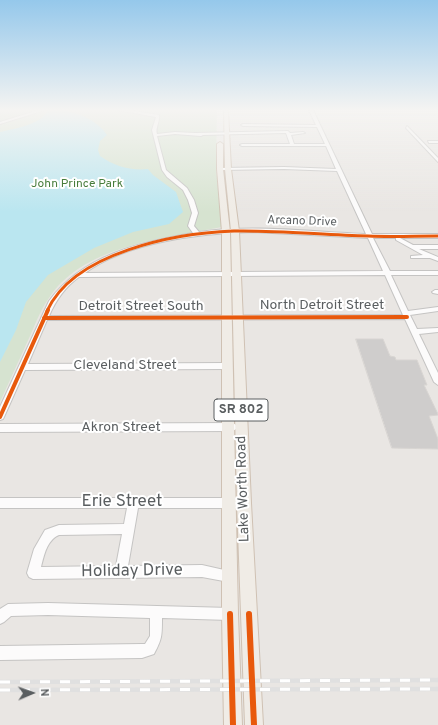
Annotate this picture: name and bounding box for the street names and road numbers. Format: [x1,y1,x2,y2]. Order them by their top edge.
street label: Arcano Drive [267,214,337,230]
street label: North Detroit Street [260,298,384,314]
street label: Detroit Street South [78,299,204,315]
street label: Cleveland Street [73,358,177,374]
road number: SR 802 [214,399,268,421]
street label: Akron Street [81,420,161,436]
street label: Lake Worth Road [234,435,254,543]
street label: Erie Street [82,493,162,513]
street label: Holiday Drive [81,561,183,583]

